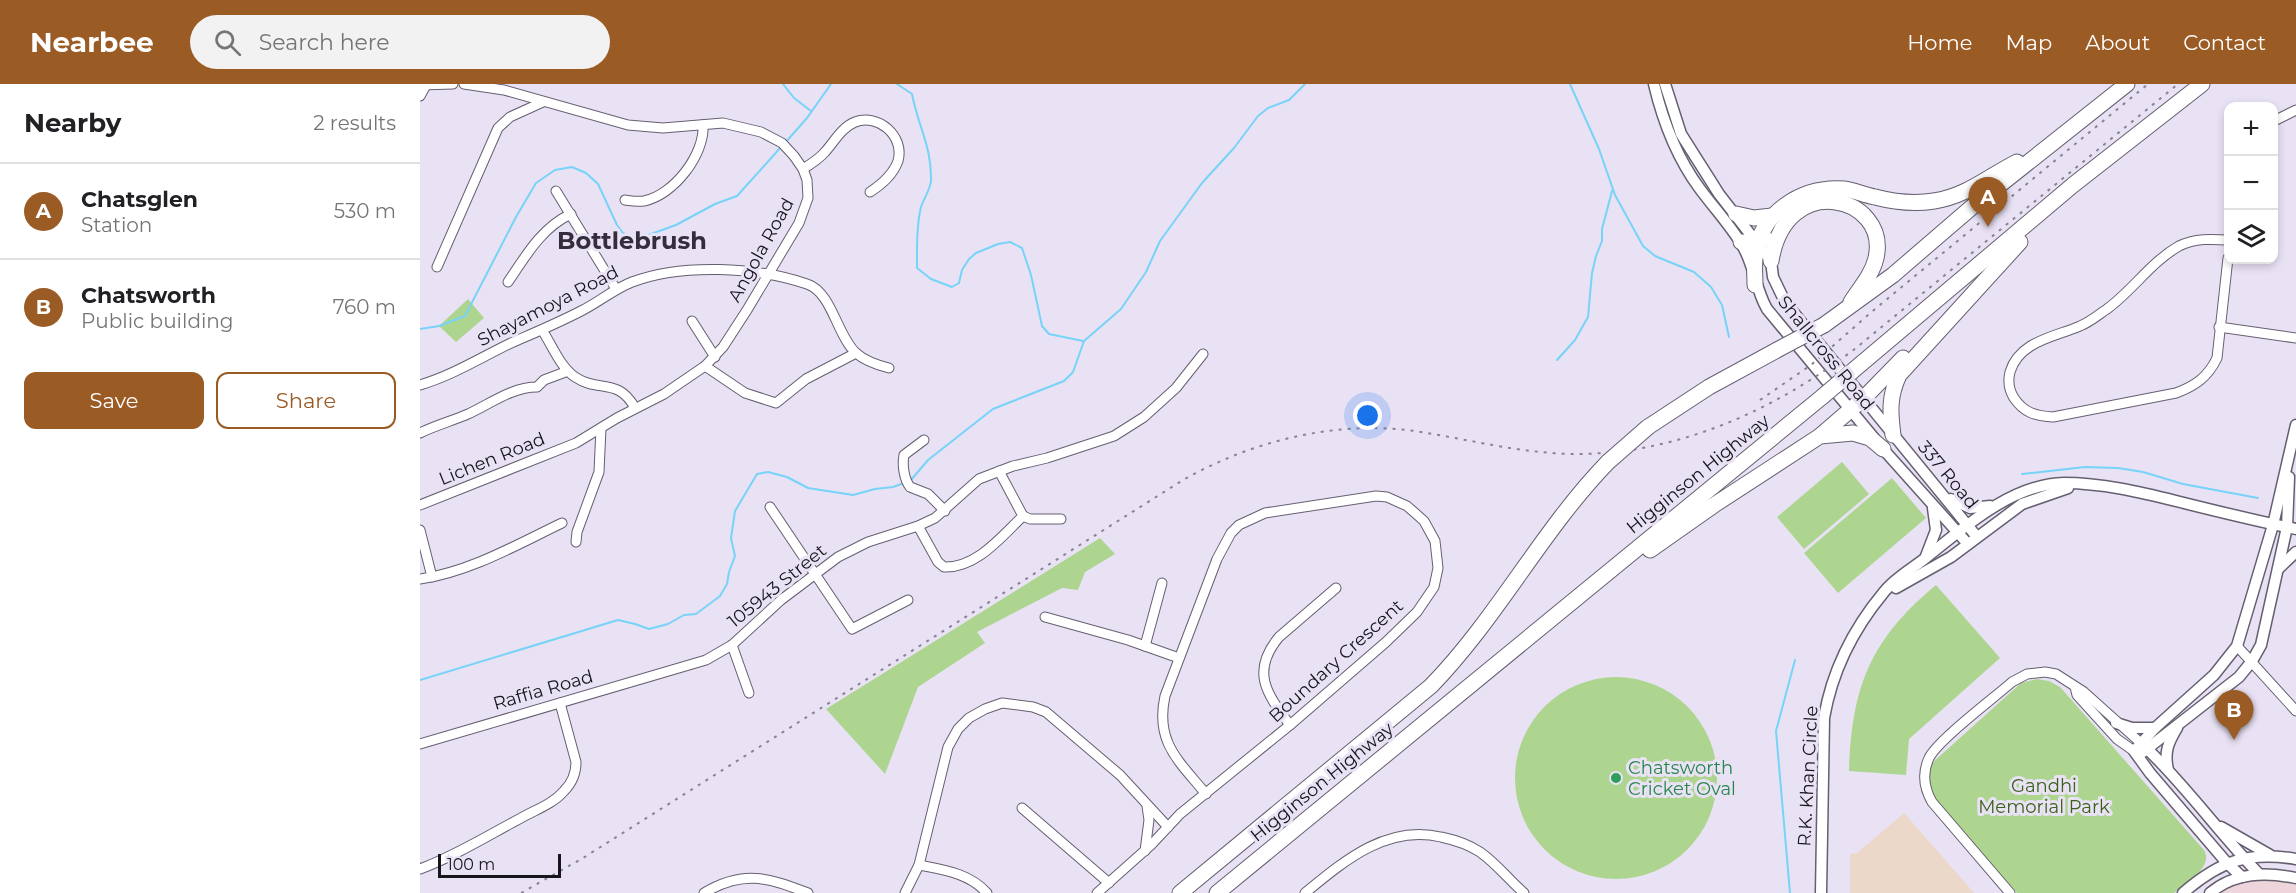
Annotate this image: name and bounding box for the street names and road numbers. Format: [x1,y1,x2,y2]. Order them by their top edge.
street label: Angola Road [723,194,799,306]
street label: Shayamoya Road [474,261,622,351]
street label: Shallcross Road [1773,291,1879,415]
street label: Higginson Highway [1622,409,1774,538]
street label: Lichen Road [436,428,548,490]
street label: 337 Road [1913,436,1983,514]
street label: 105943 Street [723,540,831,632]
street label: Boundary Crescent [1264,595,1408,727]
street label: Raffia Road [490,665,596,715]
street label: R.K. Khan Circle [1793,705,1823,847]
street label: Higginson Highway [1246,717,1398,846]

